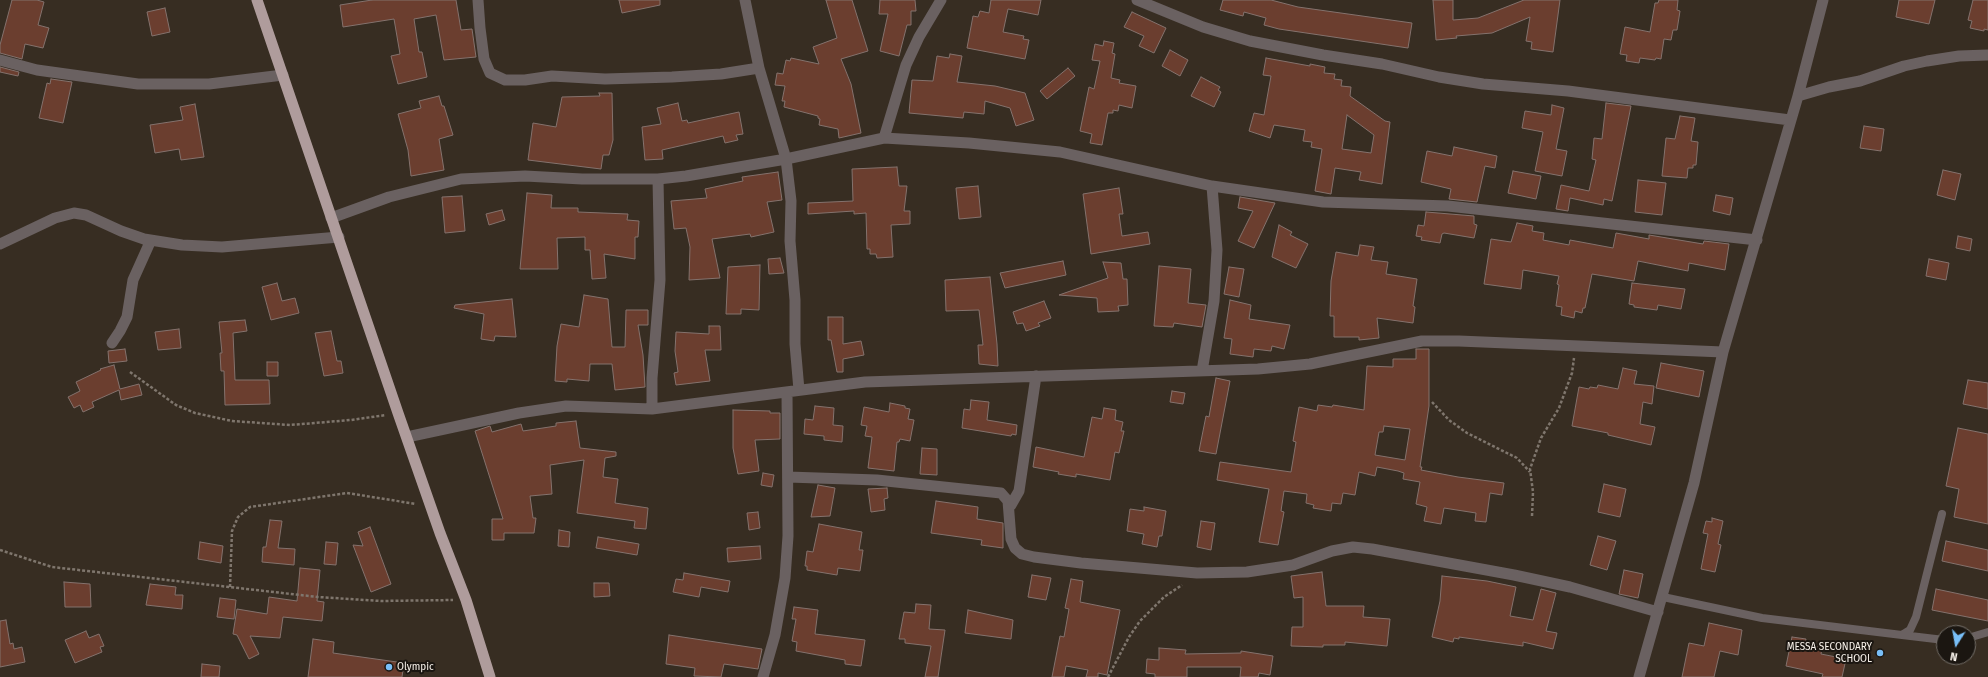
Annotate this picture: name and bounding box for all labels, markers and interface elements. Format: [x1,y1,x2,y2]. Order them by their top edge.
north arrow [1936,625,1976,665]
place label: MESSA SECONDARY SCHOOL [1787,641,1872,664]
marker: MESSA SECONDARY SCHOOL [1875,648,1885,658]
text: N [1949,649,1959,663]
place label: Olympic [397,661,434,673]
marker: Olympic [384,662,394,672]

